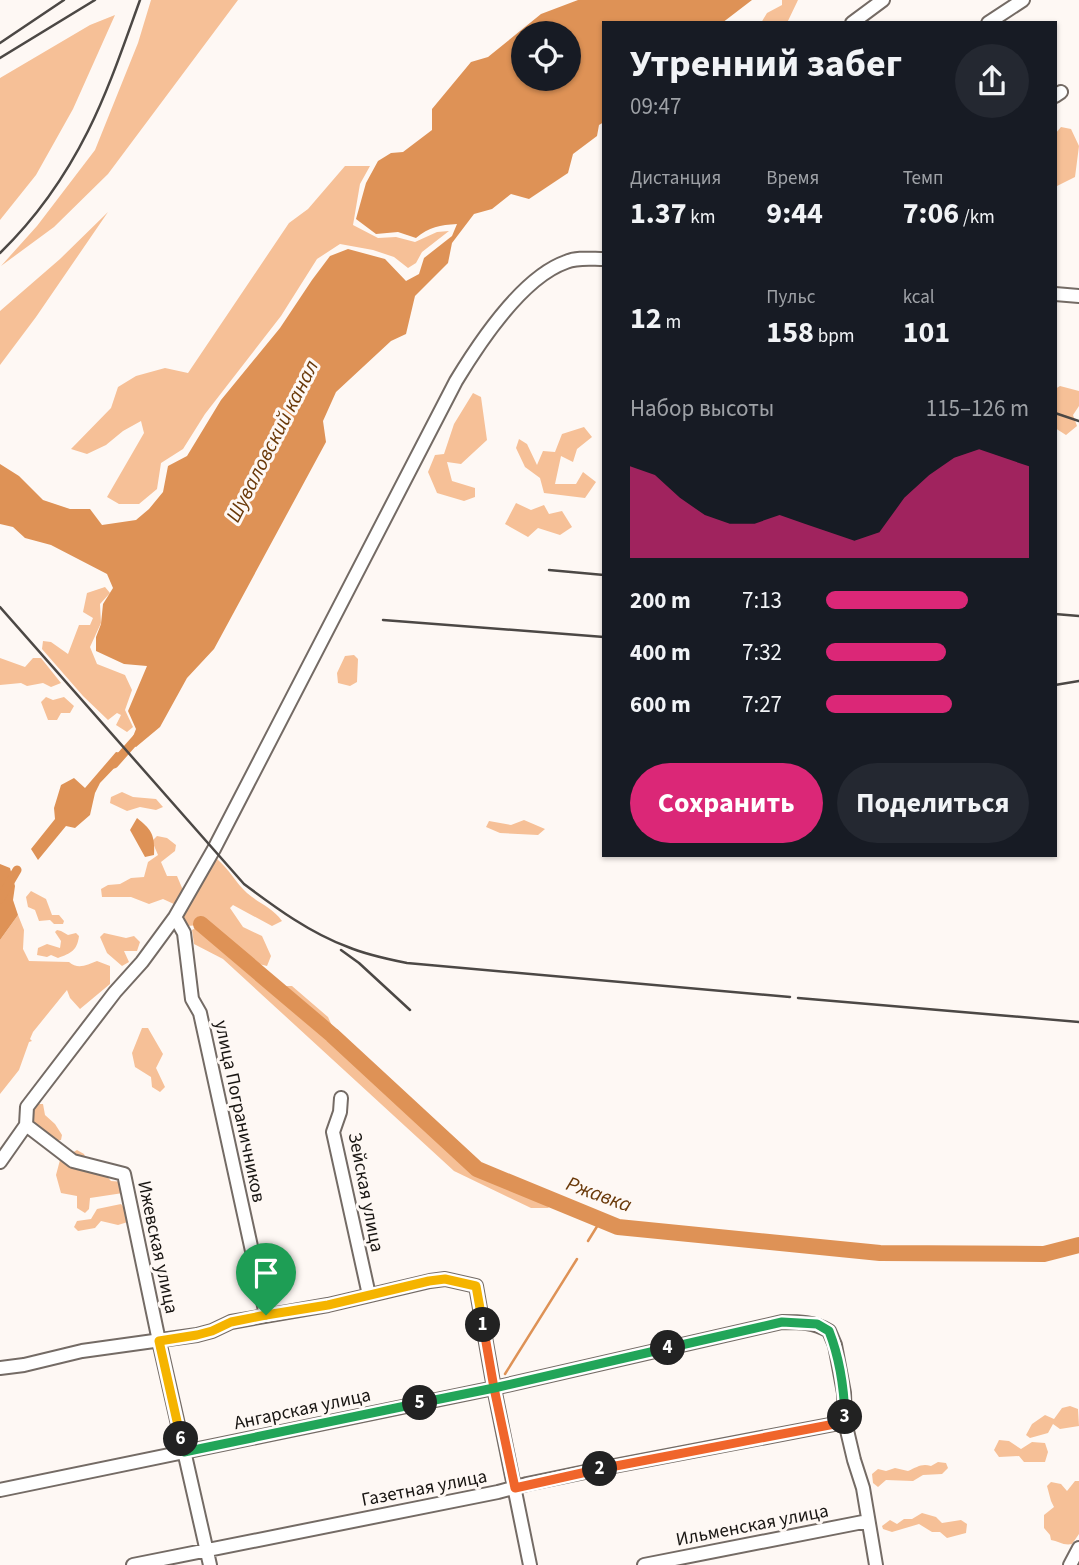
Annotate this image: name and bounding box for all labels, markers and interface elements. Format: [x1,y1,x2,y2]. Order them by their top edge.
map controls [511,21,581,91]
button: locate [511,21,581,91]
text: Утренний забег [630,37,902,91]
button: share [955,44,1029,118]
text: 09:47 [630,90,681,123]
text: Дистанция [630,165,721,192]
text: Время [766,165,819,192]
text: Темп [903,165,944,192]
text: 1.37 [630,192,687,235]
text: 9:44 [766,192,823,235]
text: 7:06 [903,192,959,235]
text: km [687,204,716,231]
text: /km [959,204,995,231]
text: Пульс [766,284,815,311]
text: kcal [903,284,935,311]
text: 12 [630,297,662,340]
text: m [662,309,681,336]
text: 158 [766,311,814,354]
text: 101 [903,311,950,354]
text: bpm [814,323,854,350]
water label: Шуваловский канал [218,355,326,527]
text: Набор высоты [630,392,774,425]
text: 115–126 m [926,392,1029,425]
text: 200 m [630,584,691,617]
text: 7:13 [742,584,782,617]
text: 400 m [630,636,691,669]
text: 7:32 [742,636,782,669]
text: 600 m [630,688,691,721]
text: 7:27 [742,688,782,721]
button: Сохранить [630,763,823,843]
button: Поделиться [837,763,1029,843]
street label: улица Пограничников [207,1018,272,1205]
street label: Зейская улица [341,1130,390,1254]
water label: Ржавка [562,1168,636,1220]
street label: Ижевская улица [130,1178,185,1316]
pin [236,1243,296,1315]
icon: arrive [247,1254,285,1292]
pin: 1 [466,1308,500,1342]
text: 1 [477,1311,488,1338]
pin: 4 [650,1330,686,1366]
text: 4 [662,1334,673,1361]
street label: Ангарская улица [231,1382,373,1437]
pin: 5 [402,1386,438,1420]
text: 5 [414,1389,425,1416]
pin: 3 [828,1400,862,1434]
text: 3 [839,1403,850,1430]
pin: 6 [164,1422,198,1456]
text: 6 [175,1425,186,1452]
pin: 2 [582,1452,618,1486]
text: 2 [594,1455,605,1482]
street label: Газетная улица [359,1463,489,1514]
street label: Ильменская улица [674,1497,831,1554]

